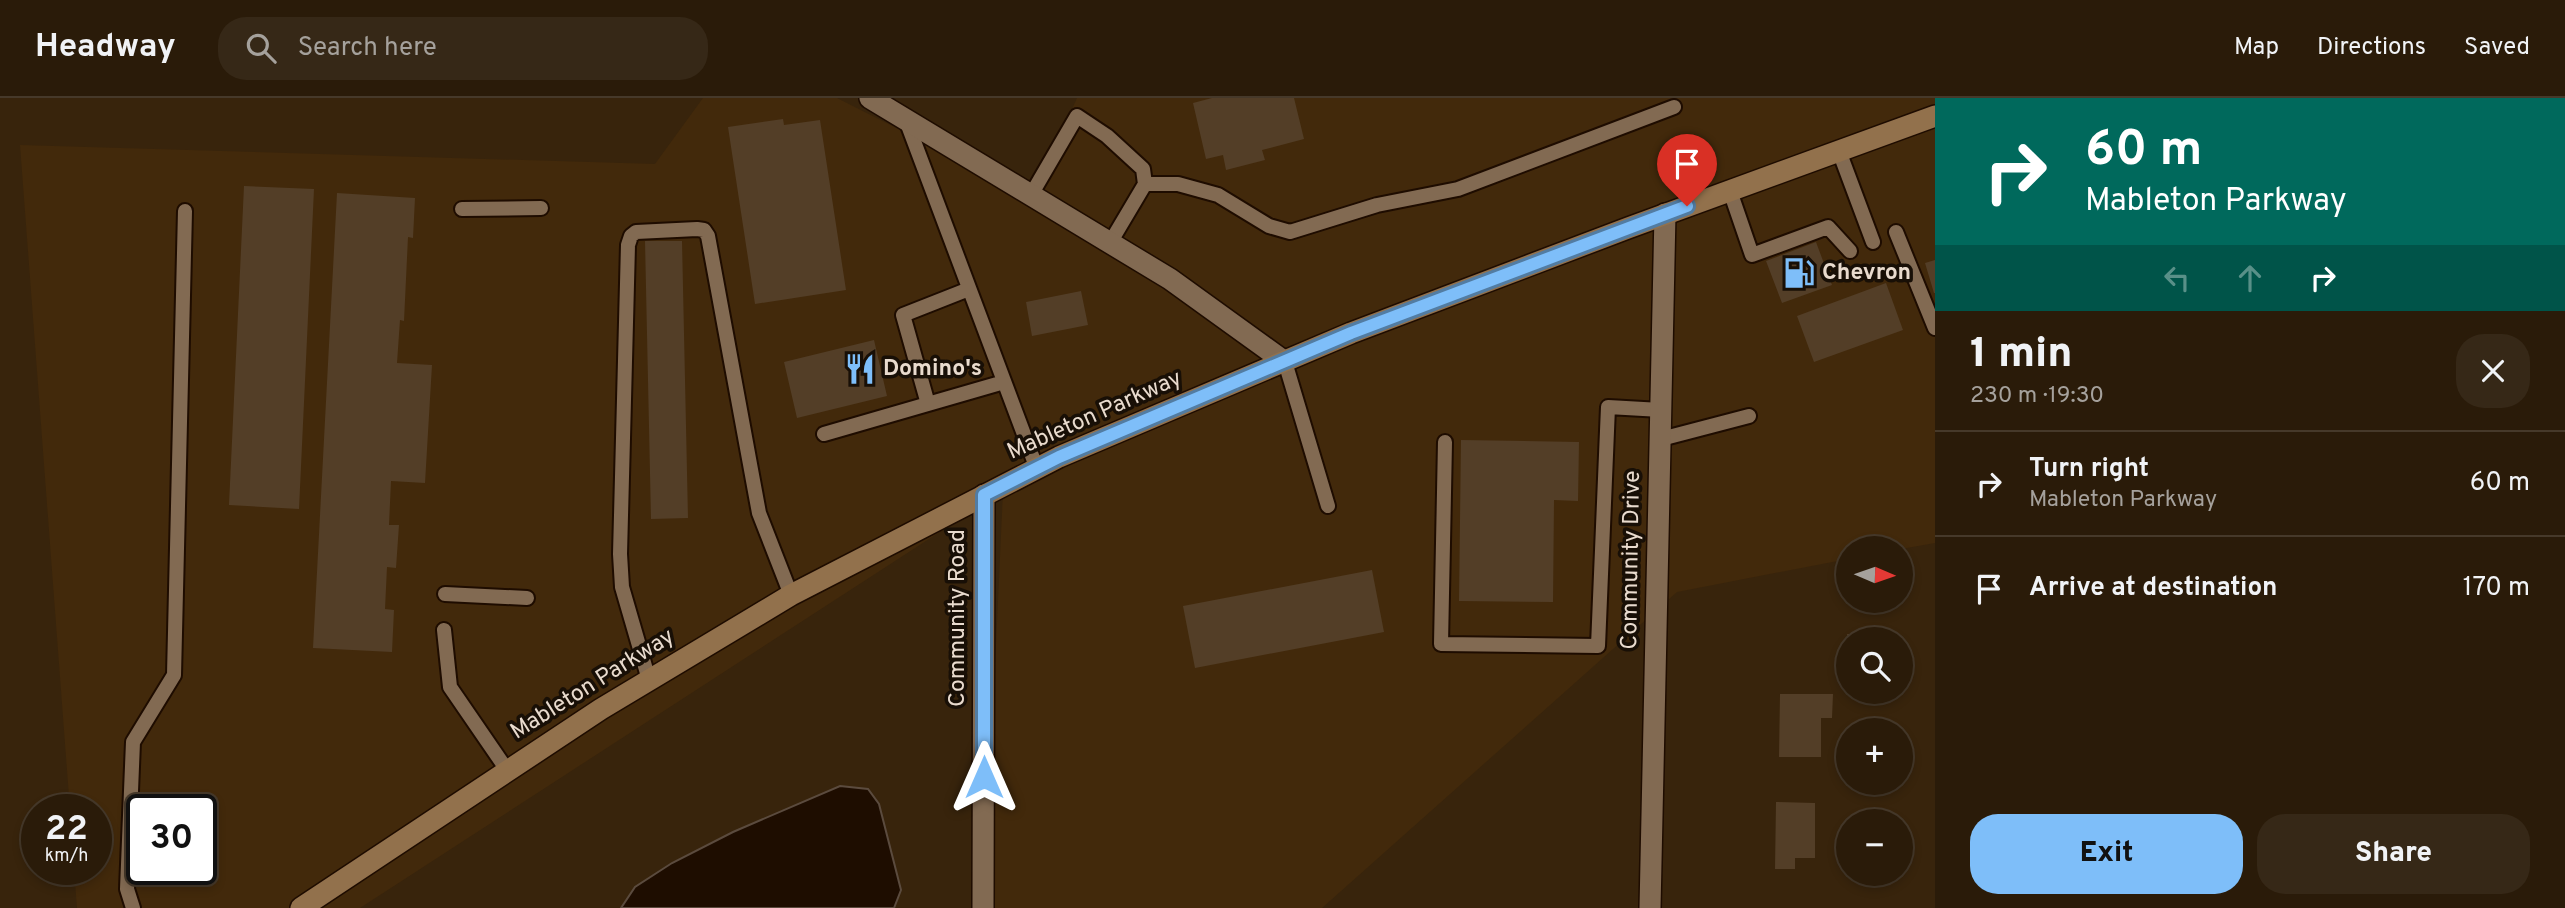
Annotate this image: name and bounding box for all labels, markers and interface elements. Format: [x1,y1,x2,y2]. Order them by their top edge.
search box [218,17,708,80]
text: Headway [35,27,176,69]
icon: search [242,29,280,67]
text: Search here [298,32,437,65]
text: Map [2234,33,2279,63]
text: Directions [2317,33,2426,63]
text: Saved [2464,33,2530,63]
text: 60 m [2085,121,2203,183]
icon: right [1970,126,2061,217]
pin [1657,134,1717,206]
icon: arrive [1668,145,1706,183]
text: Mableton Parkway [2085,182,2347,222]
fuel station icon: Chevron [1782,256,1816,290]
place label: Chevron [1822,259,1911,288]
icon: left [2158,259,2196,297]
icon: ahead [2231,259,2269,297]
icon: right [2304,259,2342,297]
text: 1 min [1970,329,2073,382]
button: close [2456,334,2530,408]
restaurant icon: Domino's [843,352,877,386]
place label: Domino's [883,355,982,384]
street label: Mableton Parkway [1003,365,1187,467]
text: 230 m · 19:30 [1970,382,2104,411]
text: Turn right [2029,453,2149,486]
icon: right [1970,465,2008,503]
text: 60 m [2470,467,2530,500]
street label: Community Drive [1616,470,1648,650]
text: Mableton Parkway [2029,486,2217,515]
street label: Community Road [944,529,973,707]
north arrow [1836,536,1913,612]
map controls [1836,536,1913,886]
icon: arrive [1970,570,2008,608]
text: Arrive at destination [2029,572,2277,605]
text: 170 m [2463,572,2530,605]
street label: Mableton Parkway [506,623,680,747]
button: search [1836,627,1913,704]
button: + [1836,718,1913,795]
position arrow [947,740,1021,814]
speed limit sign: 30 [126,794,217,885]
text: 22 [45,808,88,852]
button: − [1836,809,1913,886]
button: Exit [1970,814,2243,894]
button: Share [2257,814,2530,894]
text: km/h [45,845,88,868]

